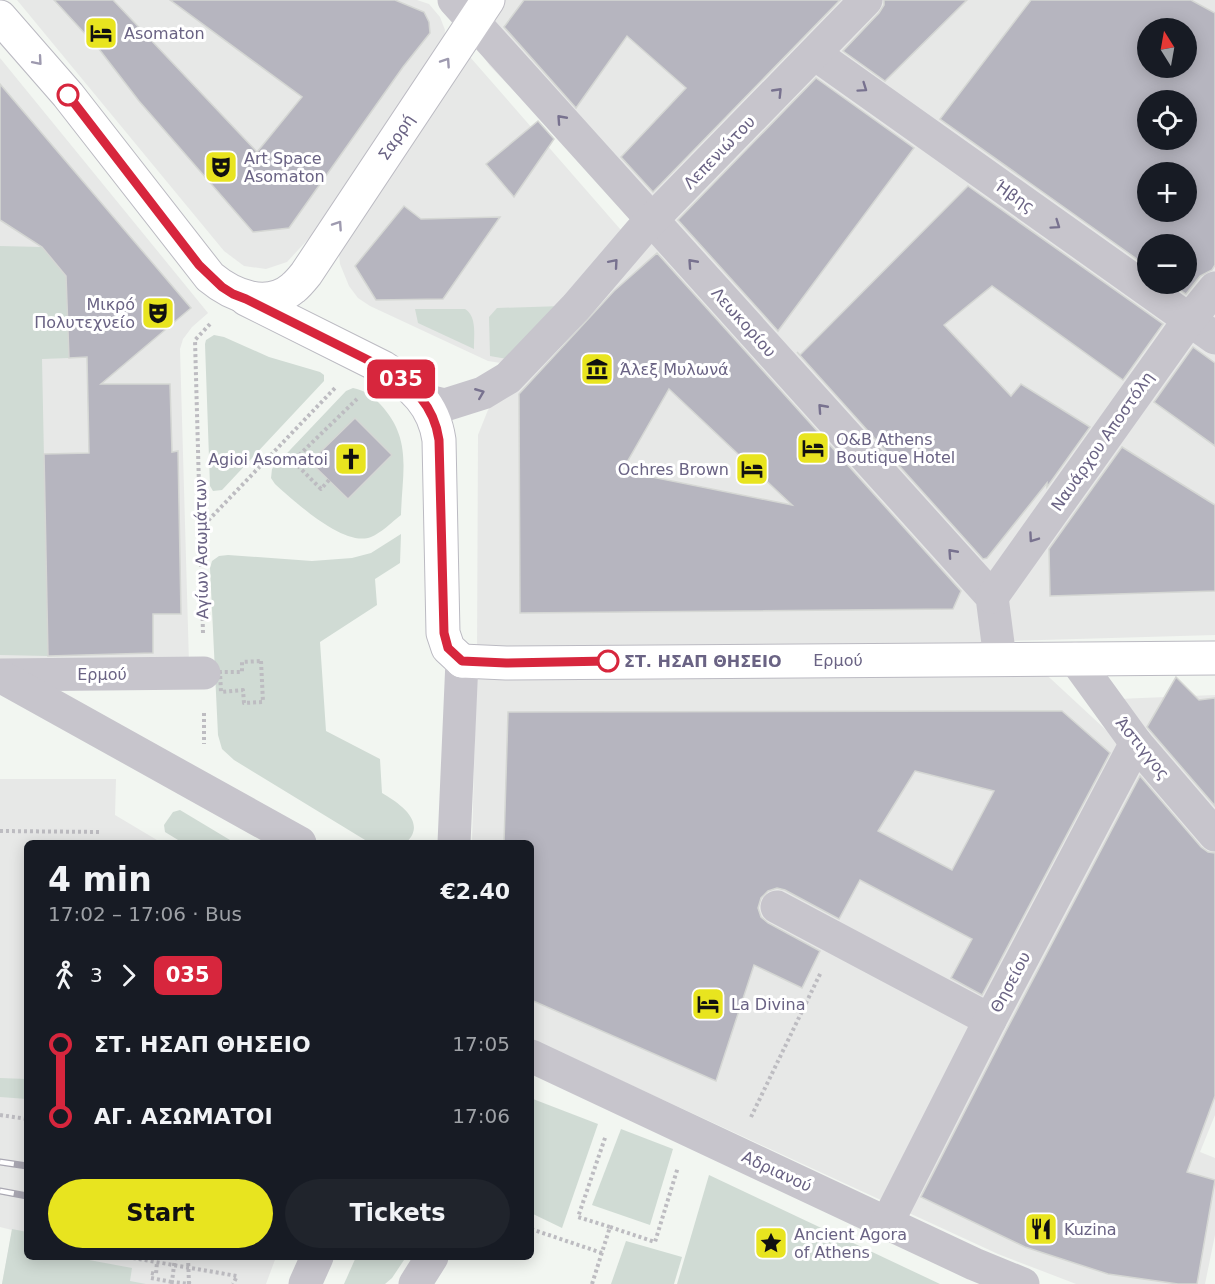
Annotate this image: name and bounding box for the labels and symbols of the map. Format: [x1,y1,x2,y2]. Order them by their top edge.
hotel icon: Asomaton [83,15,119,51]
north arrow [1137,18,1197,78]
place label: Asomaton [124,24,205,43]
one-way arrow [31,54,42,65]
one-way arrow [438,58,449,69]
one-way arrow [856,81,867,92]
unlabelled marker [57,84,79,106]
one-way arrow [771,88,782,98]
street label: Σαρρή [374,111,419,164]
street label: Λεπενιώτου [680,112,759,193]
one-way arrow [557,115,568,125]
theatre icon: Art Space Asomaton [203,149,239,185]
place label: Art Space Asomaton [244,149,325,186]
street label: Ήβης [991,176,1038,217]
one-way arrow [1049,218,1060,229]
one-way arrow [331,221,342,232]
one-way arrow [607,259,618,270]
one-way arrow [688,259,699,270]
street label: Λεωκορίου [708,284,780,361]
place label: Μικρό Πολυτεχνείο [34,295,135,332]
theatre icon: Μικρό Πολυτεχνείο [140,295,176,331]
museum icon: Άλεξ Μυλωνά [579,351,615,387]
line badge: 035 [366,360,436,398]
place label: Άλεξ Μυλωνά [620,360,729,379]
street label: Ναυάρχου Αποστόλη [1047,368,1158,514]
one-way arrow [474,388,485,400]
one-way arrow [818,404,829,415]
hotel icon: O&B Athens Boutique Hotel [795,430,831,466]
place label: O&B Athens Boutique Hotel [836,430,955,467]
church icon: Agioi Asomatoi [333,441,369,477]
place label: Agioi Asomatoi [208,450,328,469]
hotel icon: Ochres Brown [734,451,770,487]
place label: Ochres Brown [618,460,729,479]
street label: Αγίων Ασωμάτων [191,479,212,619]
one-way arrow [1029,532,1040,543]
one-way arrow [948,549,959,560]
marker: ΣΤ. ΗΣΑΠ ΘΗΣΕΙΟ [597,650,619,672]
street label: Ερμού [813,651,863,670]
place label: ΣΤ. ΗΣΑΠ ΘΗΣΕΙΟ [624,652,782,671]
street label: Ερμού [77,665,127,684]
street label: Άστιγγος [1112,713,1173,783]
street label: Θησείου [987,949,1034,1016]
hotel icon: La Divina [690,986,726,1022]
place label: La Divina [731,995,805,1014]
street label: Αδριανού [739,1147,815,1196]
restaurant icon: Kuzina [1023,1211,1059,1247]
place label: Kuzina [1064,1220,1117,1239]
place icon: Ancient Agora of Athens [753,1225,789,1261]
place label: Ancient Agora of Athens [794,1225,907,1262]

